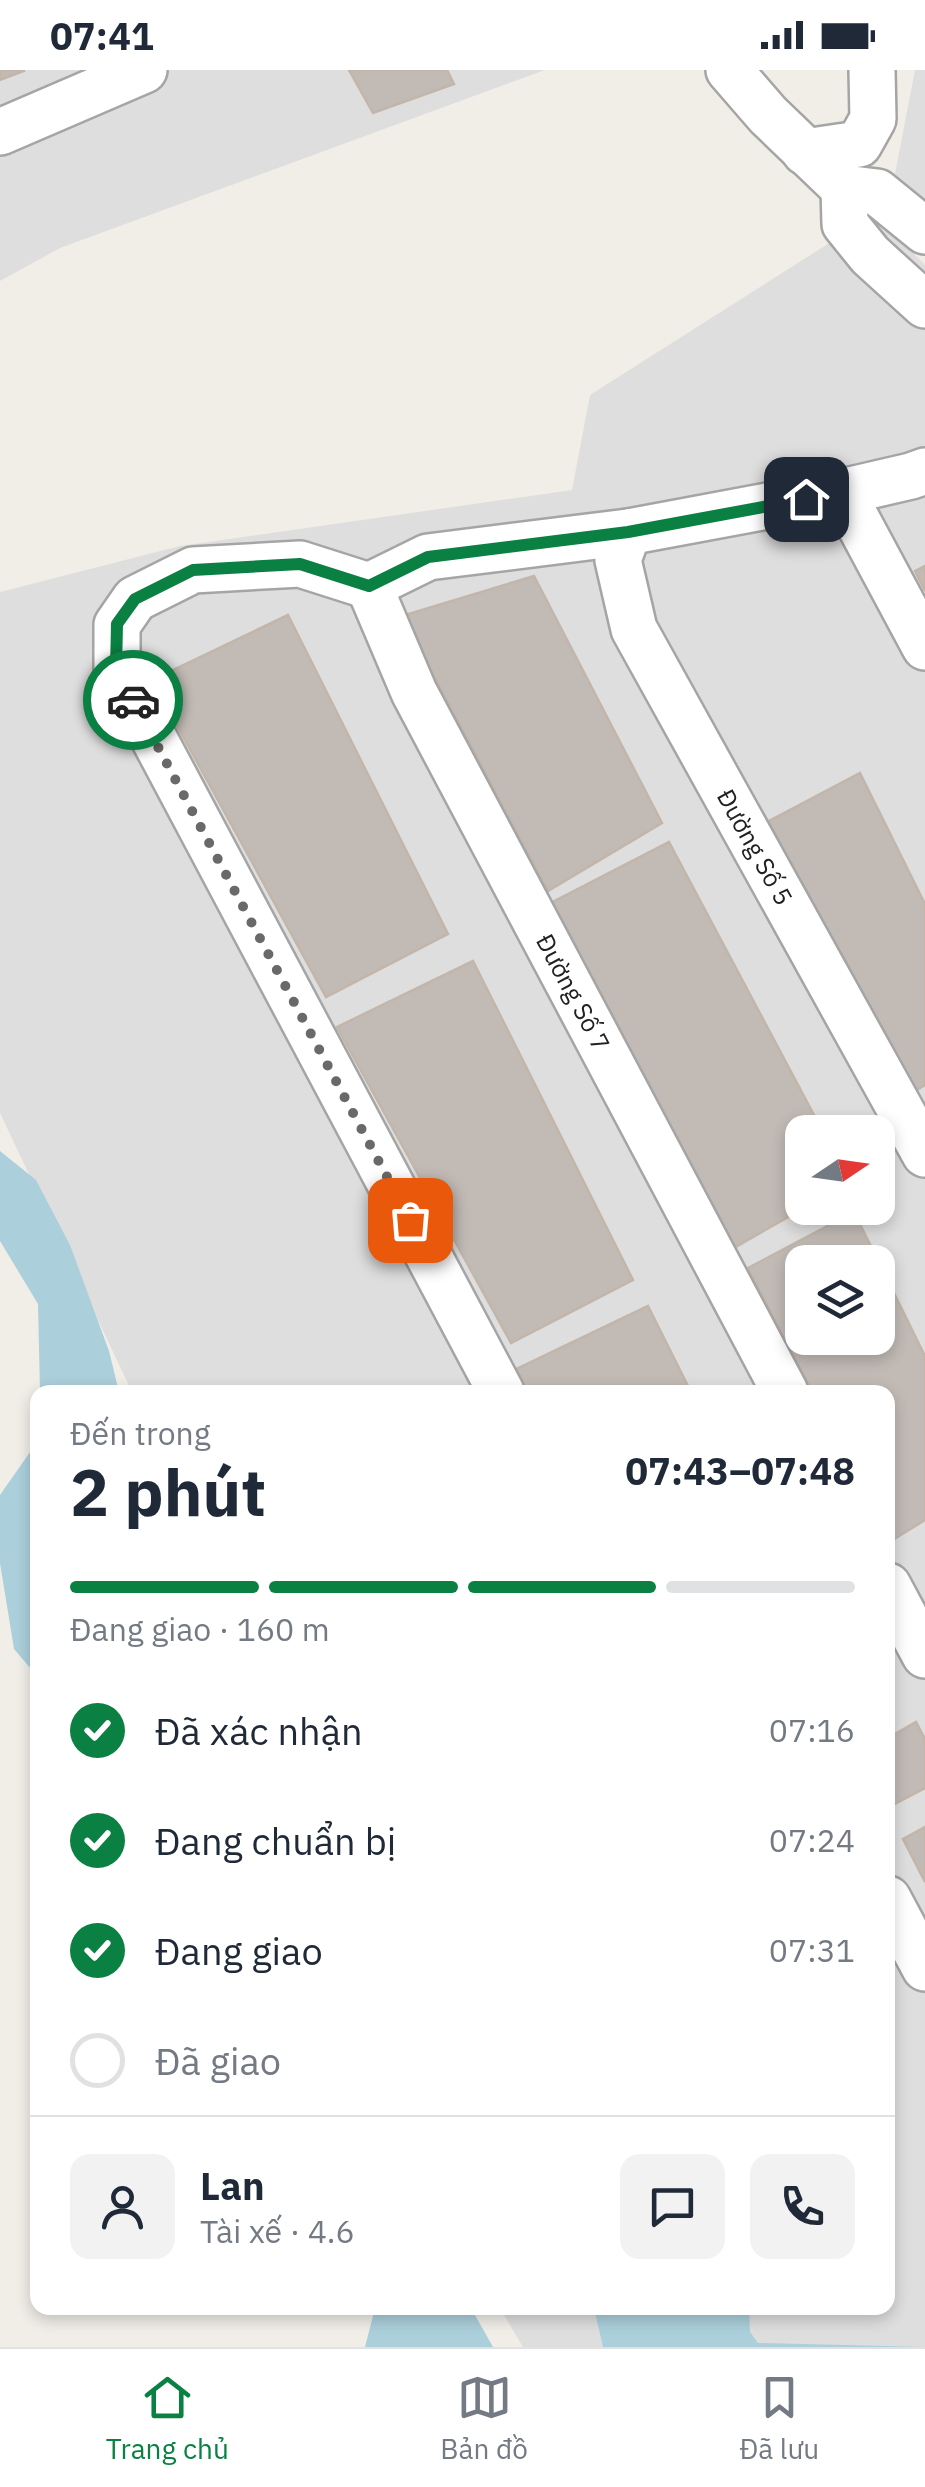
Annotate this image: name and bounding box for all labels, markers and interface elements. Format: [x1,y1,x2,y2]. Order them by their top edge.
text: 07:41 [50,11,154,60]
pin [764,457,849,542]
icon: home [779,472,834,527]
courier [83,650,183,750]
icon: car [106,673,161,728]
street label: Đường Số 5 [710,783,801,911]
street label: Đường Số 7 [529,928,618,1056]
north arrow [785,1115,895,1225]
map controls [785,1115,895,1355]
pin [368,1178,453,1263]
icon: bag [383,1193,438,1248]
button: layers [785,1245,895,1355]
text: Đến trong [70,1412,211,1454]
text: 07:43–07:48 [625,1446,855,1495]
text: 2 phút [70,1449,266,1534]
text: Đang giao · 160 m [70,1608,330,1650]
icon: check [70,1703,125,1758]
text: Đã xác nhận [155,1706,363,1755]
text: 07:16 [769,1709,855,1751]
icon: check [70,1813,125,1868]
text: Đang chuẩn bị [155,1816,396,1865]
text: 07:24 [769,1819,855,1861]
icon: check [70,1923,125,1978]
text: Đang giao [155,1926,323,1975]
text: 07:31 [769,1929,855,1971]
text: Đã giao [155,2036,281,2085]
button: person [70,2154,175,2259]
button: chat [620,2154,725,2259]
button: phone [750,2154,855,2259]
text: Lan [200,2161,265,2210]
text: Tài xế · 4.6 [200,2210,355,2252]
tab: Trang chủ [106,2370,229,2467]
tab: Bản đồ [440,2370,528,2467]
tab: Đã lưu [739,2370,819,2467]

